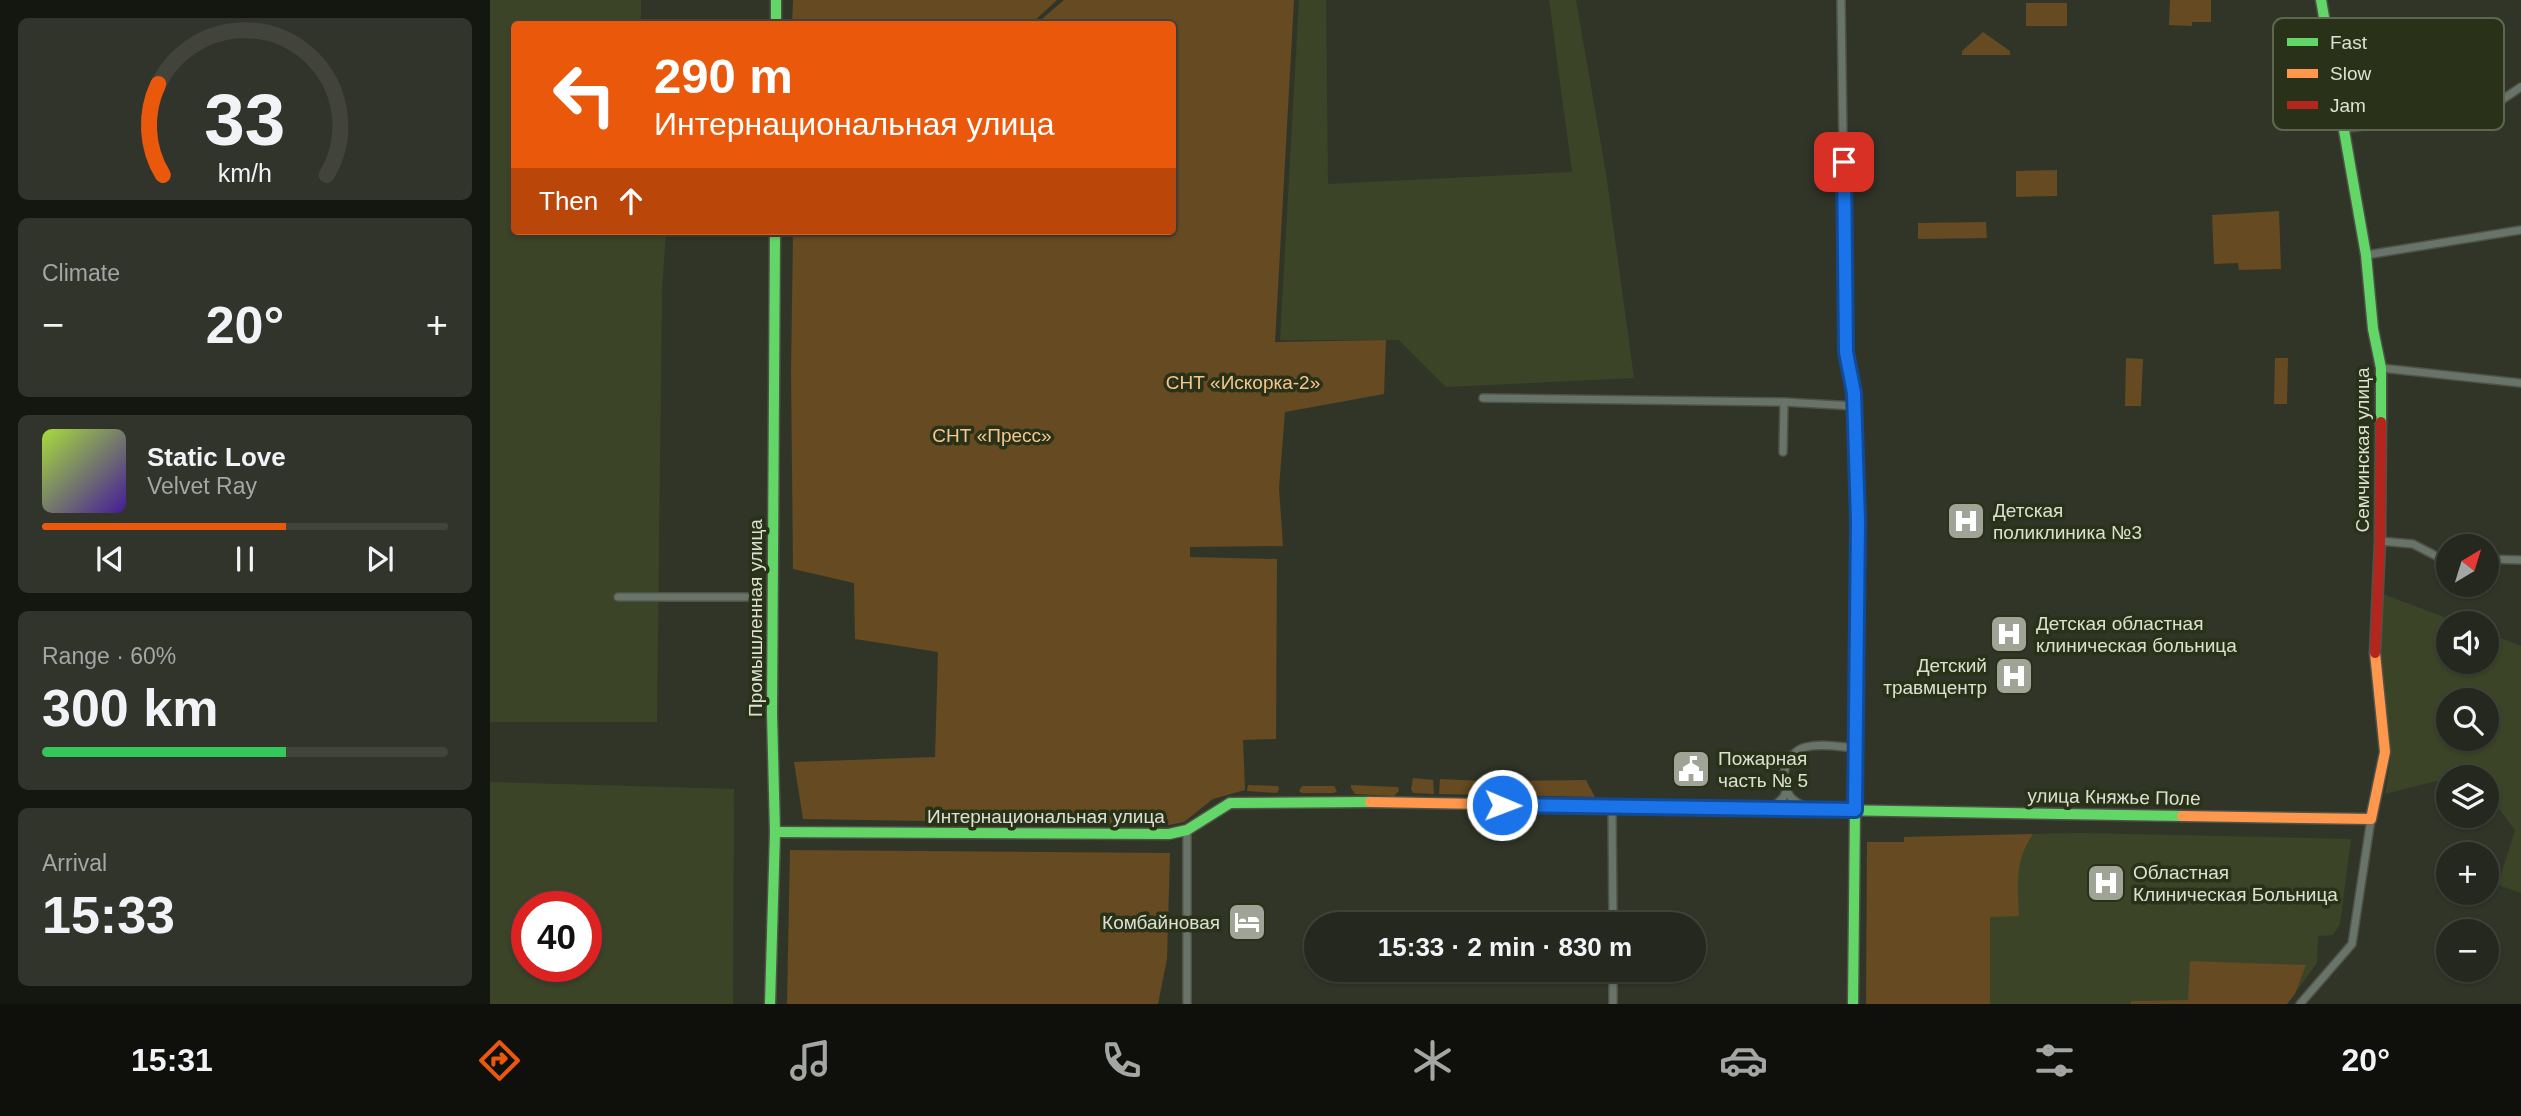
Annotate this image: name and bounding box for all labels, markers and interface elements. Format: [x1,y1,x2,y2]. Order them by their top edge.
legend [2273,18,2504,130]
text: Fast [2330,32,2368,53]
icon: left [539,49,630,140]
text: 290 m [654,49,793,103]
text: Slow [2330,63,2371,84]
text: 33 [205,79,285,160]
text: Jam [2330,95,2366,116]
text: Интернациональная улица [654,106,1055,142]
pin [1814,132,1874,192]
icon: arrive [1825,143,1863,181]
text: km/h [218,159,272,187]
icon: ahead [612,182,650,220]
text: Then [539,186,598,216]
text: Climate [42,260,120,286]
text: 20° [206,296,284,354]
text: − [42,304,64,346]
text: + [426,304,448,346]
street label: Семчинская улица [2352,367,2373,532]
park label: СНТ «Искорка-2» [1166,372,1320,393]
park label: СНТ «Пресс» [932,425,1052,446]
text: Static Love [147,442,286,472]
text: Velvet Ray [147,473,257,499]
hospital icon: Детская поликлиника №3 [1945,500,1987,542]
place label: Детская поликлиника №3 [1993,500,2142,543]
street label: Промышленная улица [745,519,766,717]
north arrow [2436,534,2499,597]
map controls [2436,534,2499,982]
icon: previous [91,540,129,578]
icon: pause [226,540,264,578]
icon: next [361,540,399,578]
button: sound [2436,611,2499,674]
hospital icon: Детская областная клиническая больница [1988,613,2030,655]
place label: Детская областная клиническая больница [2036,613,2237,656]
text: Range · 60% [42,643,176,669]
place label: Детский травмцентр [1883,655,1987,698]
hospital icon: Детский травмцентр [1993,655,2035,697]
text: 300 km [42,679,218,737]
button: search [2436,688,2499,751]
public building icon: Пожарная часть № 5 [1670,748,1712,790]
place label: Пожарная часть № 5 [1718,748,1808,791]
button: layers [2436,765,2499,828]
position arrow [1465,768,1539,842]
street label: улица Княжье Поле [2027,785,2201,809]
street label: Интернациональная улица [927,806,1165,827]
button: + [2436,842,2499,905]
text: Arrival [42,850,107,876]
hospital icon: Областная Клиническая Больница [2085,862,2127,904]
place label: Областная Клиническая Больница [2133,862,2338,905]
text: 15:33 [42,886,175,944]
speed limit sign: 40 [511,891,602,982]
hotel icon: Комбайновая [1226,901,1268,943]
place label: Комбайновая [1102,912,1220,933]
button: − [2436,919,2499,982]
text: 15:33 · 2 min · 830 m [1378,932,1632,962]
icon: directions [475,1036,524,1085]
icon: music [786,1036,835,1085]
icon: phone [1097,1036,1146,1085]
icon: climate [1408,1036,1457,1085]
icon: car [1719,1036,1768,1085]
icon: filters [2030,1036,2079,1085]
text: 15:31 [131,1042,213,1078]
text: 20° [2342,1042,2390,1078]

